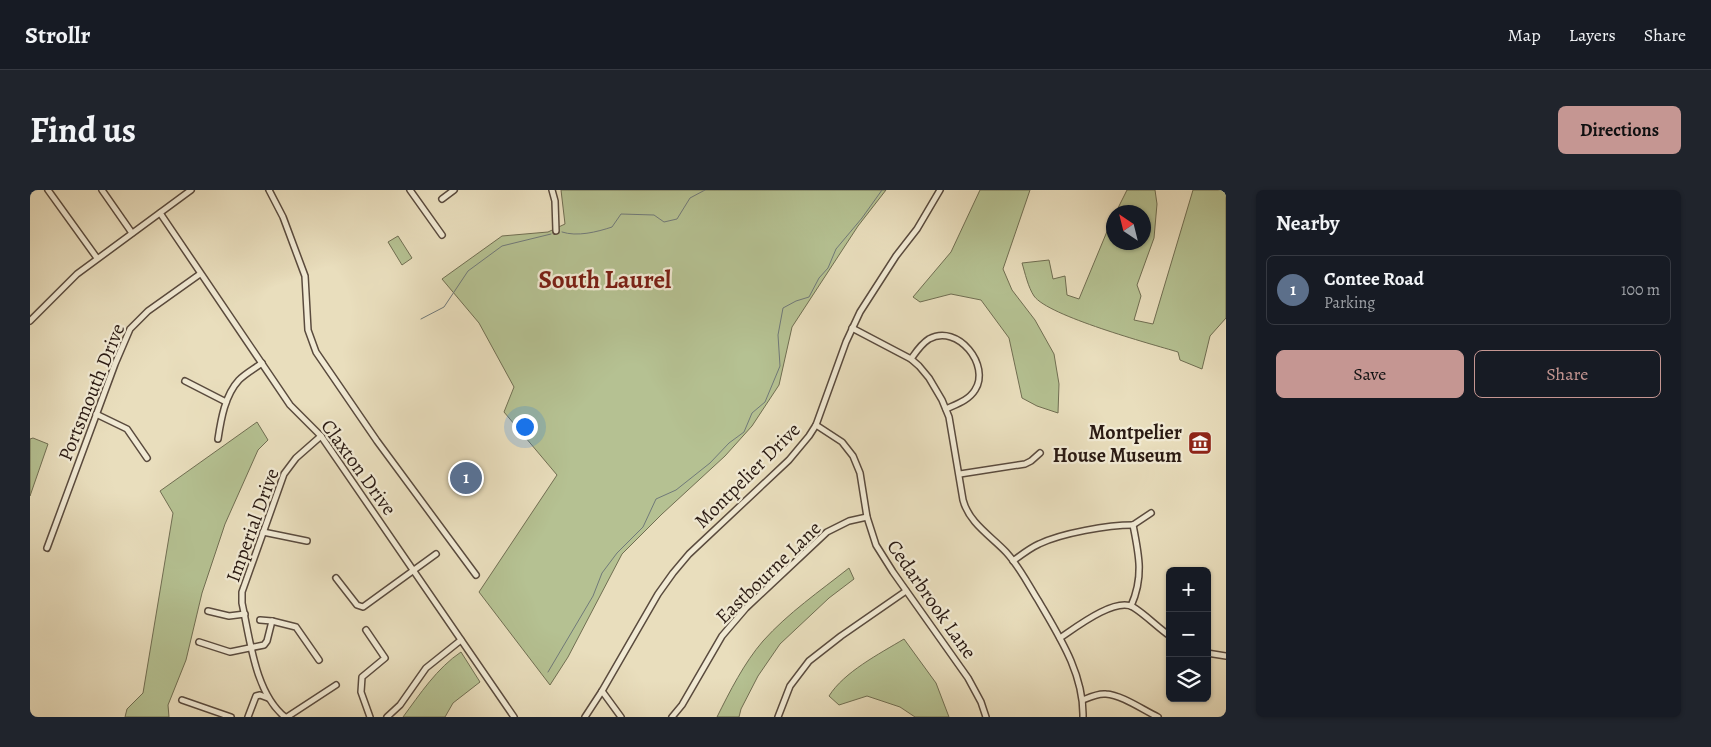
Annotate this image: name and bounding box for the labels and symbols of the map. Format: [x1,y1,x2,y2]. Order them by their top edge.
north arrow [1106,205,1151,250]
district label: South Laurel [539,263,672,297]
street label: Portsmouth Drive [52,319,131,465]
street label: Claxton Drive [315,414,403,521]
your location [512,414,538,440]
street label: Montpelier Drive [688,416,806,534]
place label: Montpelier House Museum [1053,419,1182,469]
museum icon: Montpelier House Museum [1187,430,1213,456]
pin: 1 [450,459,482,497]
street label: Imperial Drive [219,464,286,586]
street label: Eastbourne Lane [710,515,827,630]
street label: Cedarbrook Lane [880,534,983,664]

